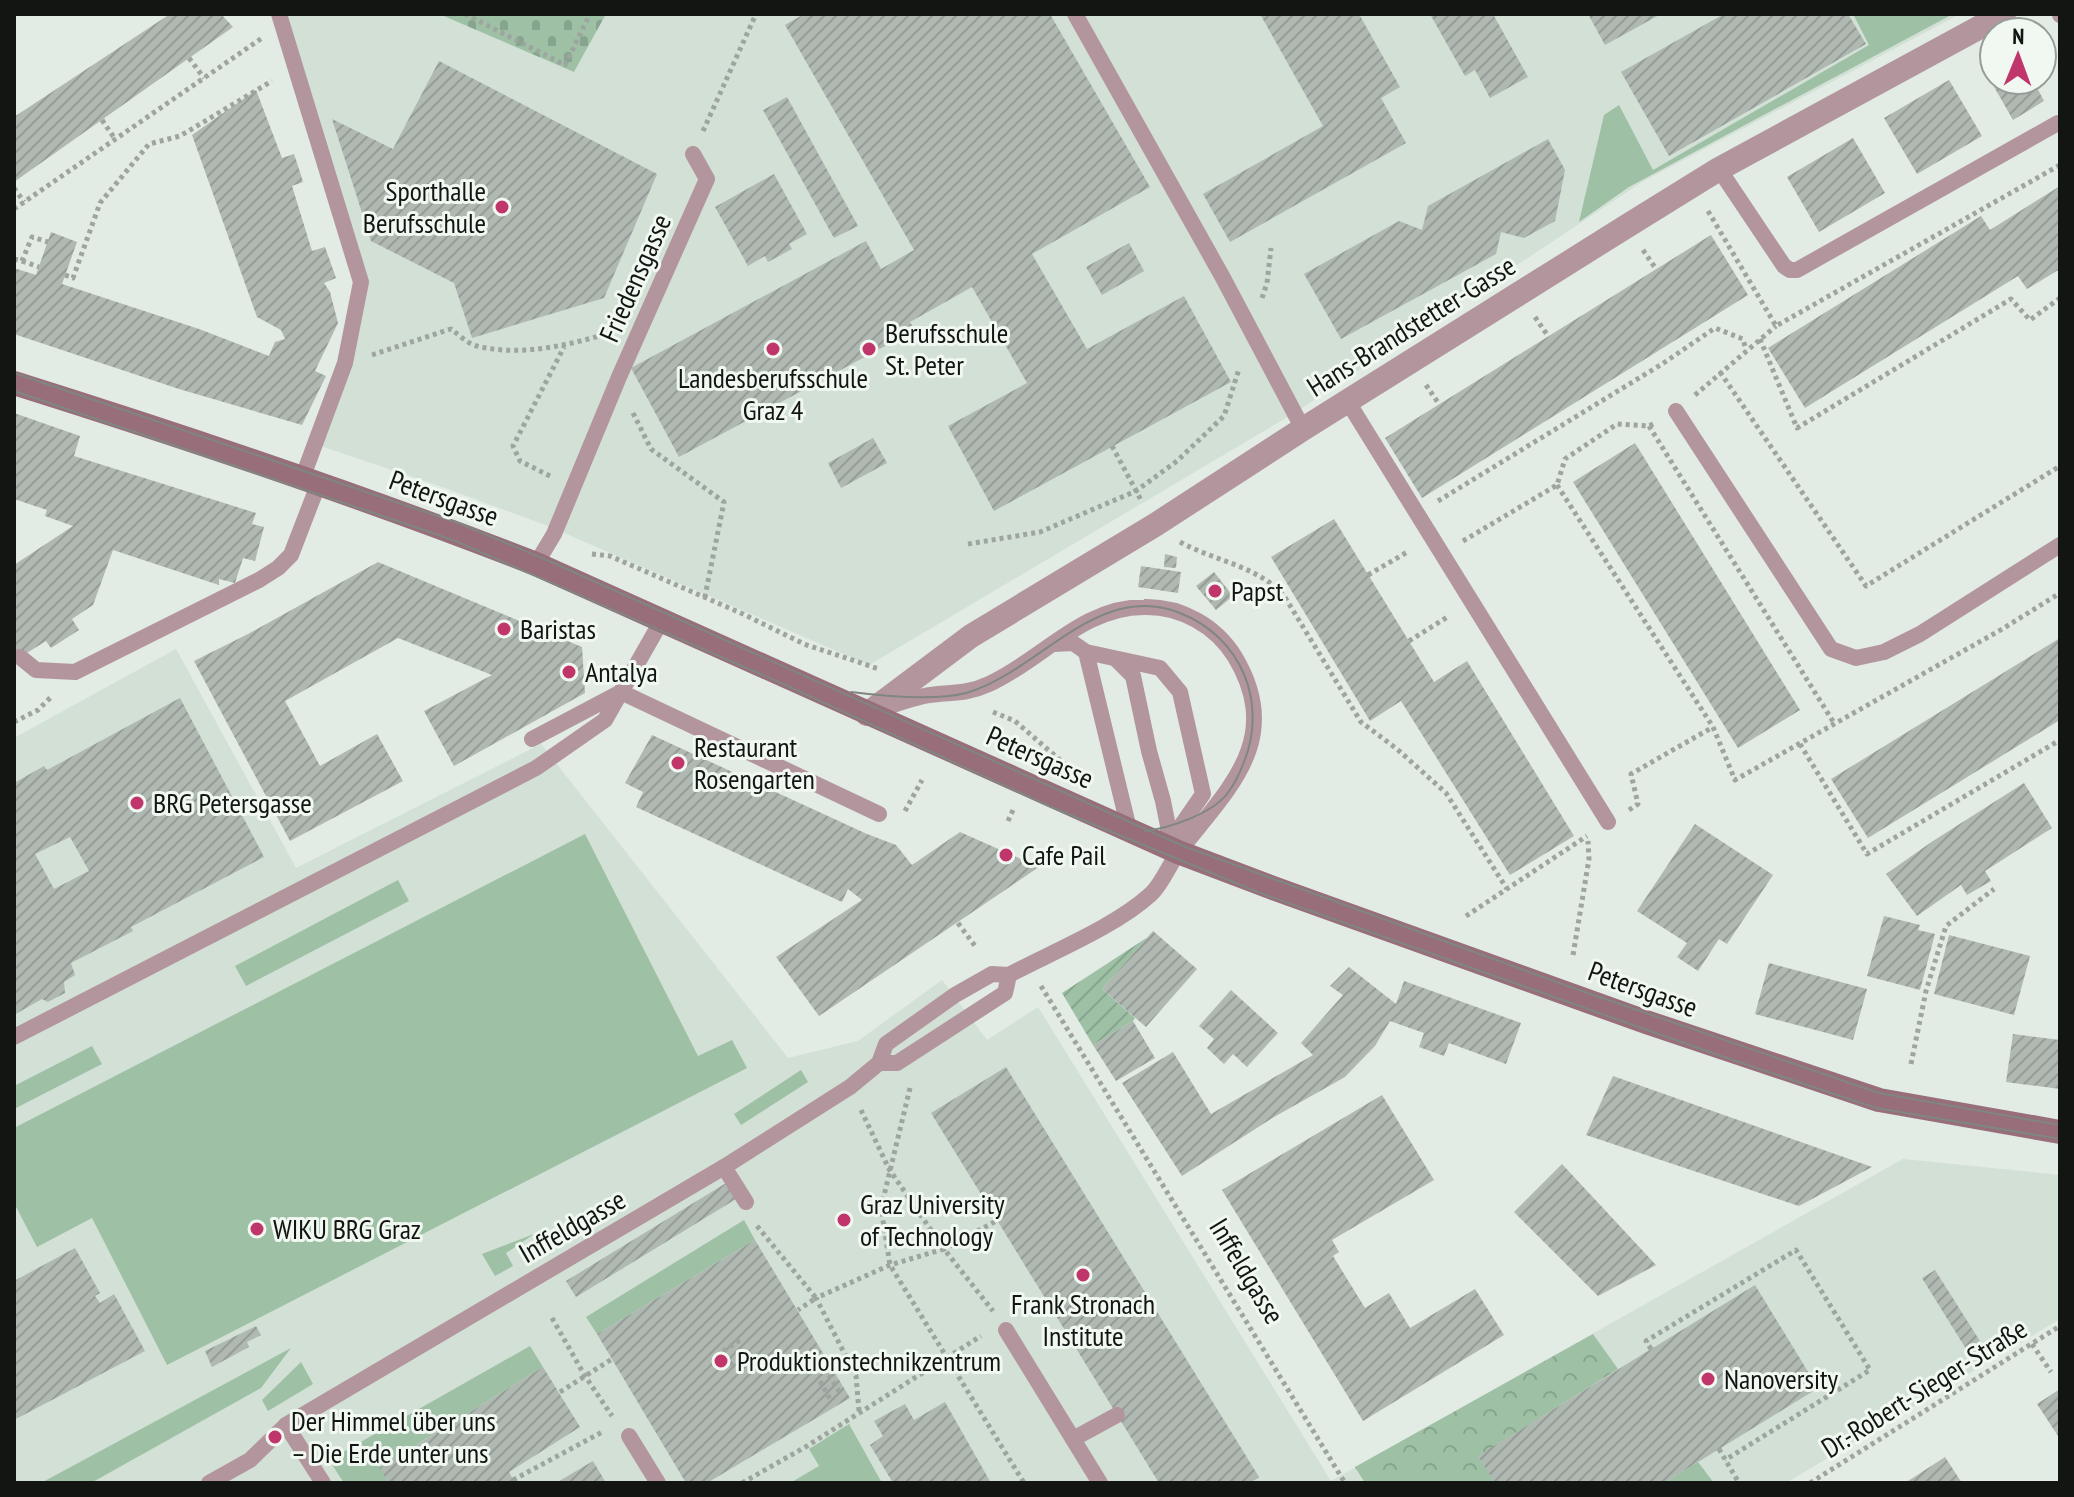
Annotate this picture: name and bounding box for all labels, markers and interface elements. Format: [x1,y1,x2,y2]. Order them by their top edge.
north arrow [1978,16,2058,96]
text: N [2012,22,2025,50]
place label: Sporthalle Berufsschule [363,172,486,241]
marker: Sporthalle Berufsschule [493,198,511,216]
street label: Friedensgasse [590,208,679,347]
street label: Hans-Brandstetter-Gasse [1300,247,1522,405]
place label: Berufsschule St. Peter [885,314,1008,383]
marker: Landesberufsschule Graz 4 [764,340,782,358]
marker: Berufsschule St. Peter [860,340,878,358]
place label: Landesberufsschule Graz 4 [678,359,868,428]
street label: Petersgasse [385,461,504,534]
place label: Papst [1231,572,1284,609]
marker: Papst [1206,582,1224,600]
place label: Baristas [520,610,596,647]
marker: Baristas [495,620,513,638]
place label: Antalya [585,653,658,690]
marker: Antalya [560,663,578,681]
street label: Petersgasse [981,717,1100,796]
place label: Restaurant Rosengarten [694,728,815,797]
marker: Restaurant Rosengarten [669,754,687,772]
place label: BRG Petersgasse [153,784,312,821]
marker: BRG Petersgasse [128,794,146,812]
place label: Cafe Pail [1022,836,1106,873]
marker: Cafe Pail [997,846,1015,864]
street label: Petersgasse [1584,952,1703,1025]
street label: Inffeldgasse [512,1180,632,1271]
place label: Graz University of Technology [860,1185,1005,1254]
place label: WIKU BRG Graz [273,1210,421,1247]
marker: Graz University of Technology [835,1211,853,1229]
street label: Inffeldgasse [1201,1211,1293,1330]
marker: WIKU BRG Graz [248,1220,266,1238]
marker: Frank Stronach Institute [1074,1266,1092,1284]
place label: Frank Stronach Institute [1011,1285,1155,1354]
street label: Dr.-Robert-Sieger-Straße [1814,1309,2033,1466]
place label: Produktionstechnikzentrum [737,1342,1001,1379]
marker: Produktionstechnikzentrum [712,1352,730,1370]
place label: Nanoversity [1724,1360,1839,1397]
marker: Nanoversity [1699,1370,1717,1388]
place label: Der Himmel über uns – Die Erde unter uns [291,1402,496,1471]
marker: Der Himmel über uns – Die Erde unter uns [266,1428,284,1446]

